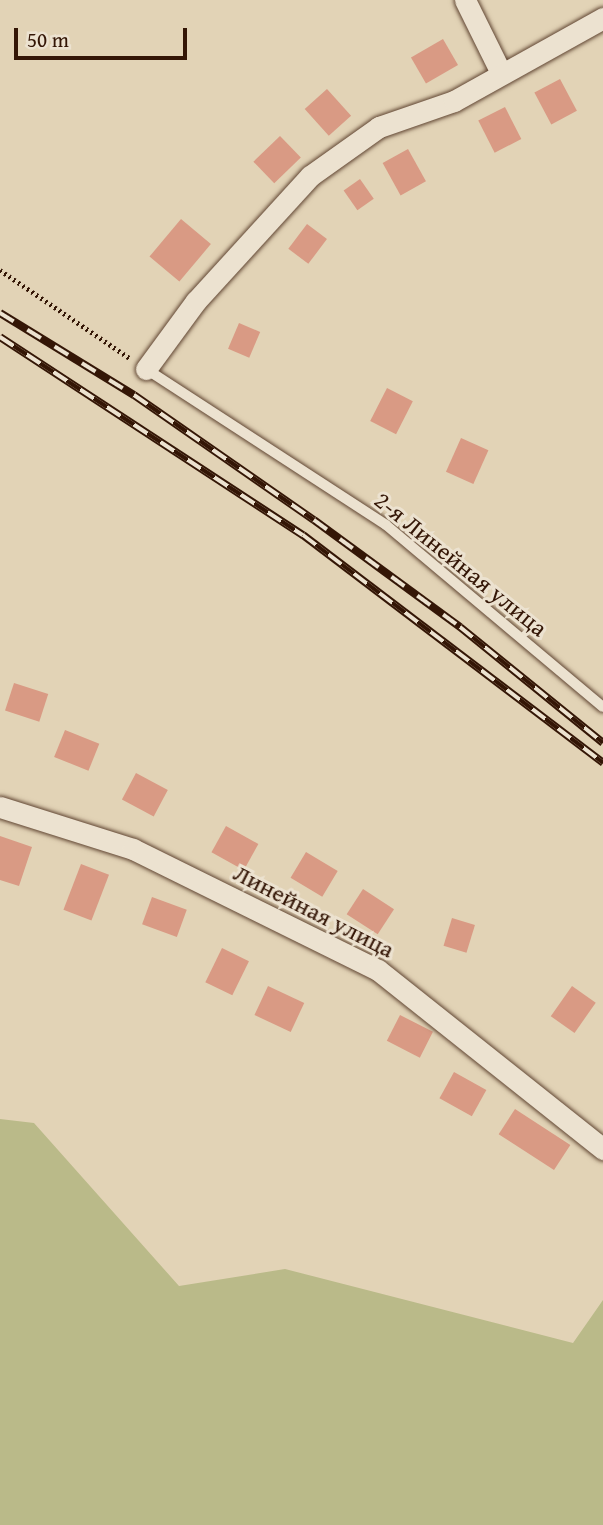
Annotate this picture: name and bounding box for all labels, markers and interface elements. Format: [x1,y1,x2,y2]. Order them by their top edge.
scale bar [18,14,191,58]
text: 50 m [27,24,69,55]
street label: 2-я Линейная улица [369,486,553,642]
street label: Линейная улица [229,858,399,964]

